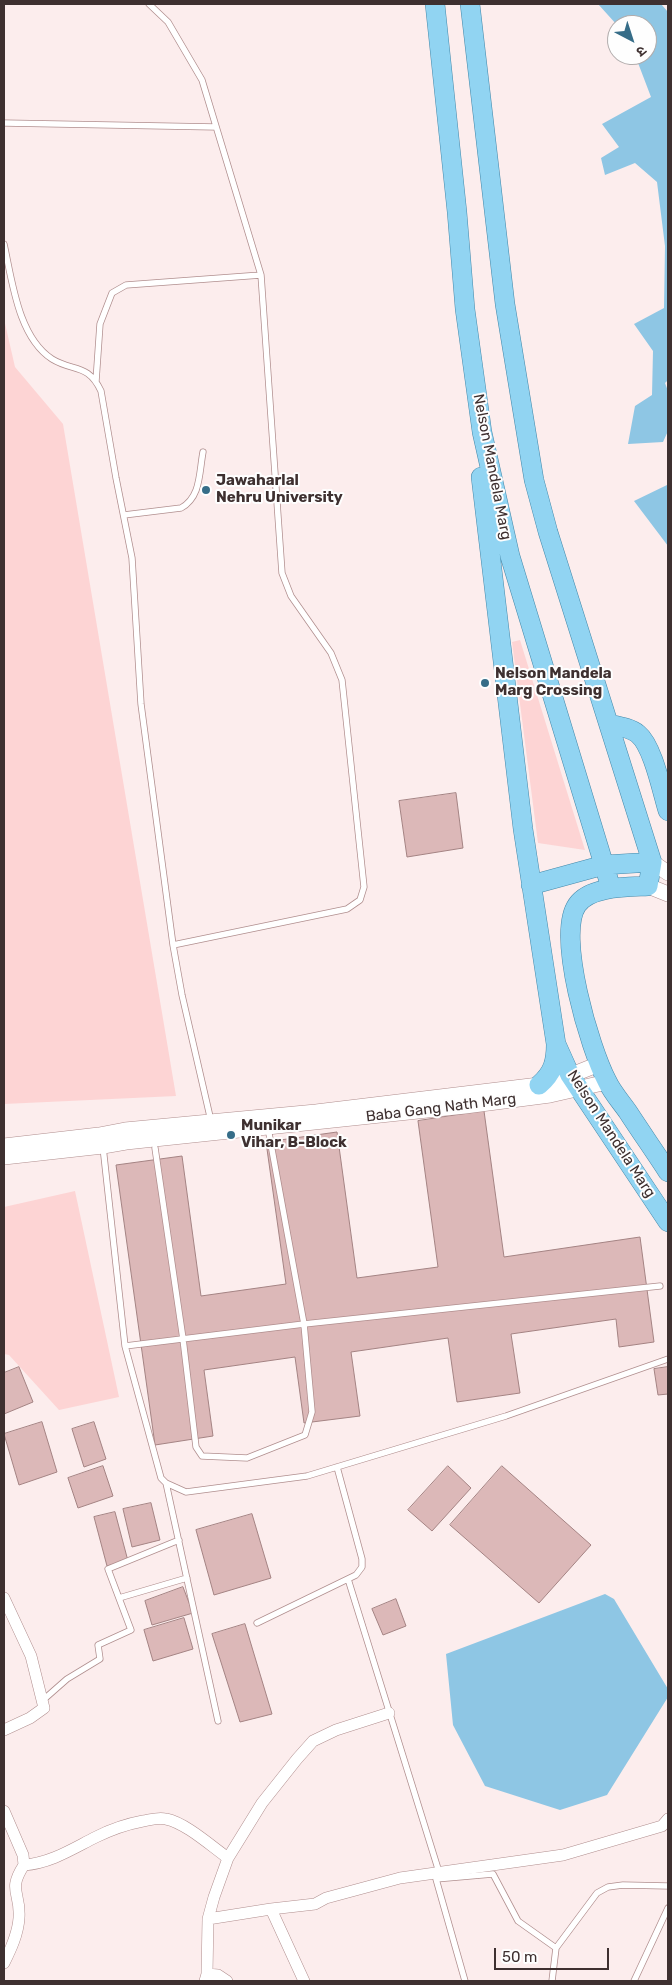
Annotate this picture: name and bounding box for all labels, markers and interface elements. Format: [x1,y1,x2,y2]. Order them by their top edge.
north arrow [607,15,657,65]
text: उ [633,42,650,60]
street label: Nelson Mandela Marg [469,392,515,542]
place label: Jawaharlal Nehru University [216,472,343,507]
marker: Jawaharlal Nehru University [200,484,212,496]
place label: Nelson Mandela Marg Crossing [495,665,612,700]
marker: Nelson Mandela Marg Crossing [479,677,491,689]
street label: Nelson Mandela Marg [563,1067,659,1201]
street label: Baba Gang Nath Marg [365,1090,517,1126]
place label: Munikar Vihar, B-Block [241,1117,347,1152]
marker: Munikar Vihar, B-Block [225,1129,237,1141]
scale bar [497,1938,612,1970]
text: 50 m [502,1948,537,1966]

